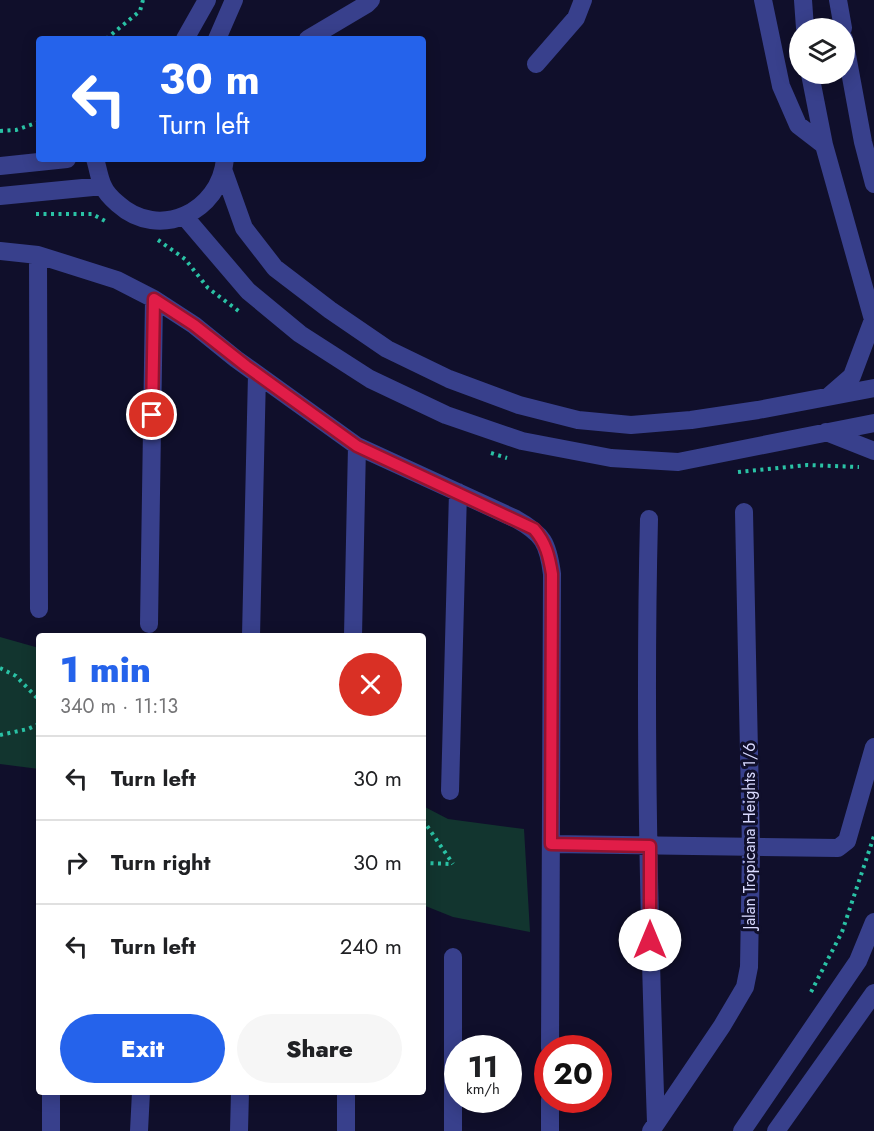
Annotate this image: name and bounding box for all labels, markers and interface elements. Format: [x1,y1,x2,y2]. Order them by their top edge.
map controls [789,18,855,84]
button: layers [789,18,855,84]
text: 30 m [159,49,260,110]
icon: left [60,60,138,138]
text: Turn left [159,105,249,144]
pin [126,389,177,440]
icon: arrive [135,398,168,431]
text: 1 min [60,643,151,695]
button: close [339,653,402,716]
text: 340 m · 11:13 [60,692,178,721]
street label: Jalan Tropicana Heights 1/6 [738,743,761,931]
icon: left [60,762,93,795]
text: Turn left [111,762,196,794]
text: 30 m [353,762,402,794]
icon: right [60,846,93,879]
text: Turn right [111,846,211,878]
text: 30 m [353,846,402,878]
position arrow [618,908,682,972]
icon: left [60,930,93,963]
text: Turn left [111,930,196,962]
text: 240 m [340,930,402,962]
button: Exit [60,1014,225,1083]
button: Share [237,1014,402,1083]
speed limit sign: 20 [534,1035,612,1113]
text: 11 [468,1045,498,1088]
text: km/h [466,1078,500,1100]

